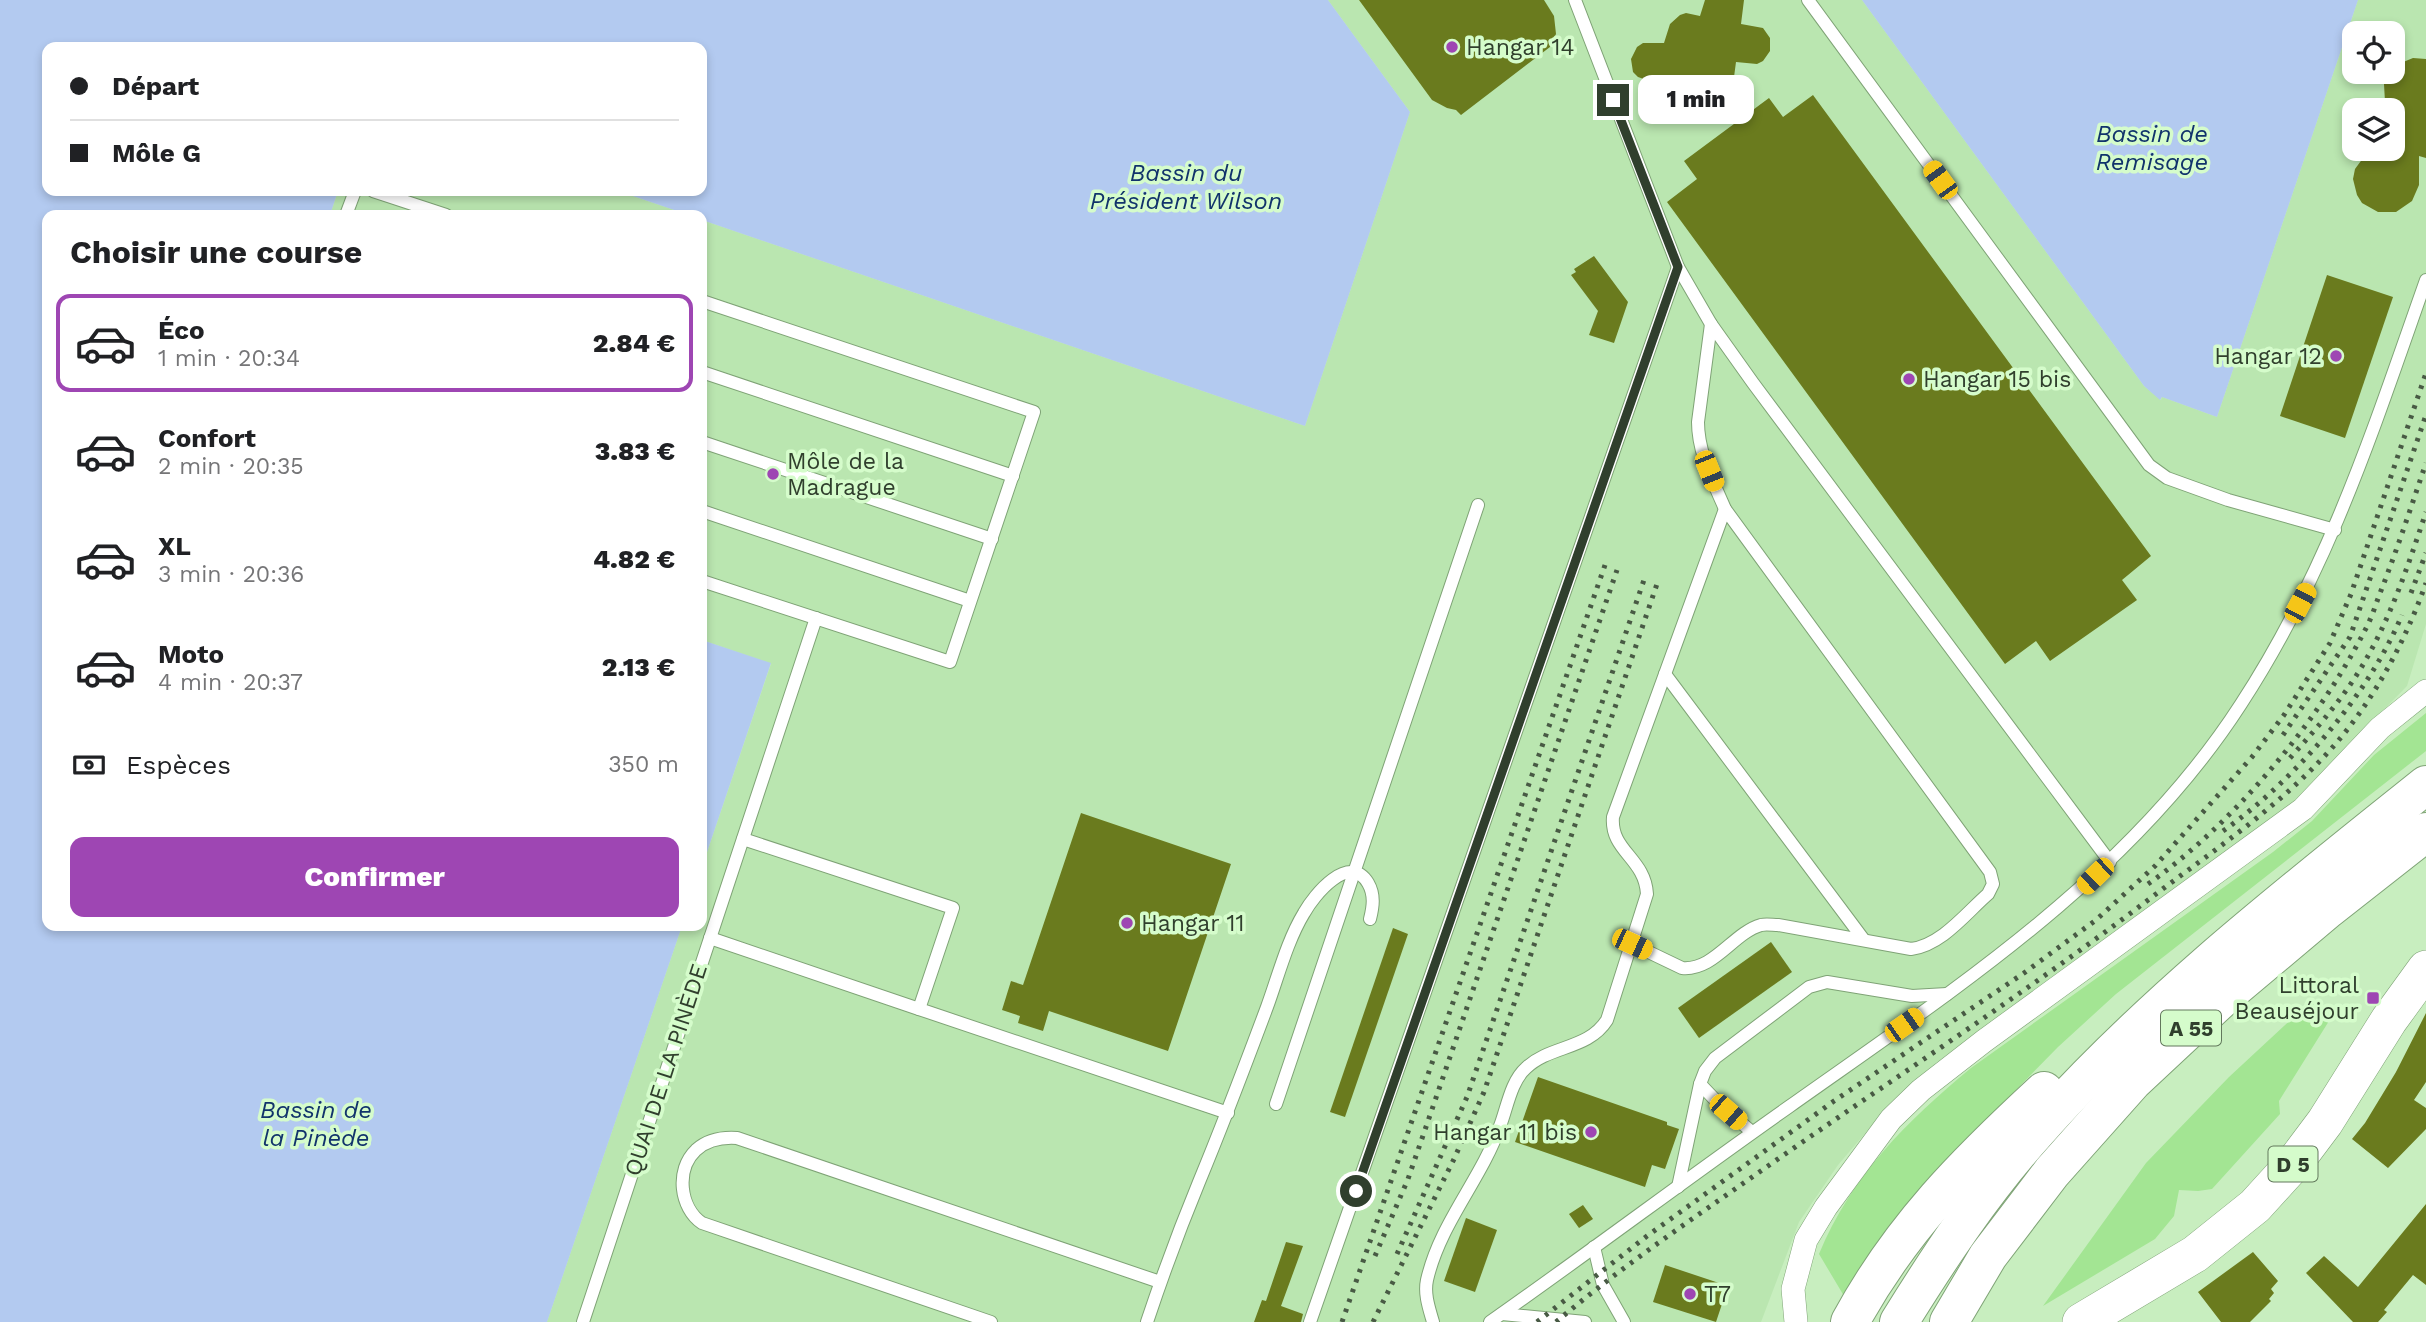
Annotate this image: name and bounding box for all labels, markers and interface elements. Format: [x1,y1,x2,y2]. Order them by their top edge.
map controls [2342,21,2405,161]
button: locate [2342,21,2405,84]
place label: Hangar 14 [1466,34,1575,61]
marker: Hangar 14 [1444,39,1460,55]
text: Départ [112,71,199,101]
callout: 1 min [1638,76,1753,124]
route end [1597,84,1629,116]
text: 1 min [1666,86,1726,113]
button: layers [2342,98,2405,161]
water label: Bassin de Remisage [2096,120,2208,176]
text: Môle G [112,138,201,168]
car [1920,157,1961,203]
water label: Bassin du Président Wilson [1090,159,1282,215]
text: Choisir une course [70,233,362,271]
icon: car [74,312,137,375]
text: Éco [158,315,205,345]
text: 2.84 € [593,328,675,358]
place label: Hangar 12 [2214,343,2322,370]
text: 1 min · 20:34 [158,345,300,372]
marker: Hangar 12 [2328,348,2344,364]
place label: Hangar 15 bis [1923,366,2071,393]
marker: Hangar 15 bis [1901,371,1917,387]
icon: car [74,420,137,483]
text: Confort [158,423,256,453]
text: 3.83 € [595,436,675,466]
place label: Môle de la Madrague [787,448,904,501]
car [1692,448,1727,494]
text: 2 min · 20:35 [158,453,304,480]
marker: Môle de la Madrague [765,466,781,482]
icon: car [74,528,137,591]
text: XL [158,531,191,561]
text: 4.82 € [593,544,675,574]
text: 3 min · 20:36 [158,561,304,588]
car [2281,580,2320,626]
icon: car [74,636,137,699]
text: Moto [158,639,224,669]
text: 2.13 € [602,652,675,682]
text: 4 min · 20:37 [158,669,303,696]
icon: cash [70,746,108,784]
text: Espèces [126,750,231,780]
text: 350 m [608,751,679,778]
button: Confirmer [70,837,679,917]
car [2073,854,2118,898]
place label: Hangar 11 [1141,910,1244,937]
marker: Hangar 11 [1119,915,1135,931]
car [1609,926,1656,962]
street label: QUAI DE LA PINÈDE [619,961,713,1179]
place label: Littoral Beauséjour [2235,972,2359,1025]
marker: Littoral Beauséjour [2365,990,2381,1006]
car [1881,1004,1928,1046]
road number: A 55 [2161,1010,2221,1046]
car [1706,1090,1751,1134]
water label: Bassin de la Pinède [260,1096,372,1152]
place label: Hangar 11 bis [1433,1119,1577,1146]
marker: Hangar 11 bis [1583,1124,1599,1140]
road number: D 5 [2268,1146,2318,1182]
route start [1340,1175,1372,1207]
place label: T7 [1704,1281,1731,1308]
marker: T7 [1682,1286,1698,1302]

